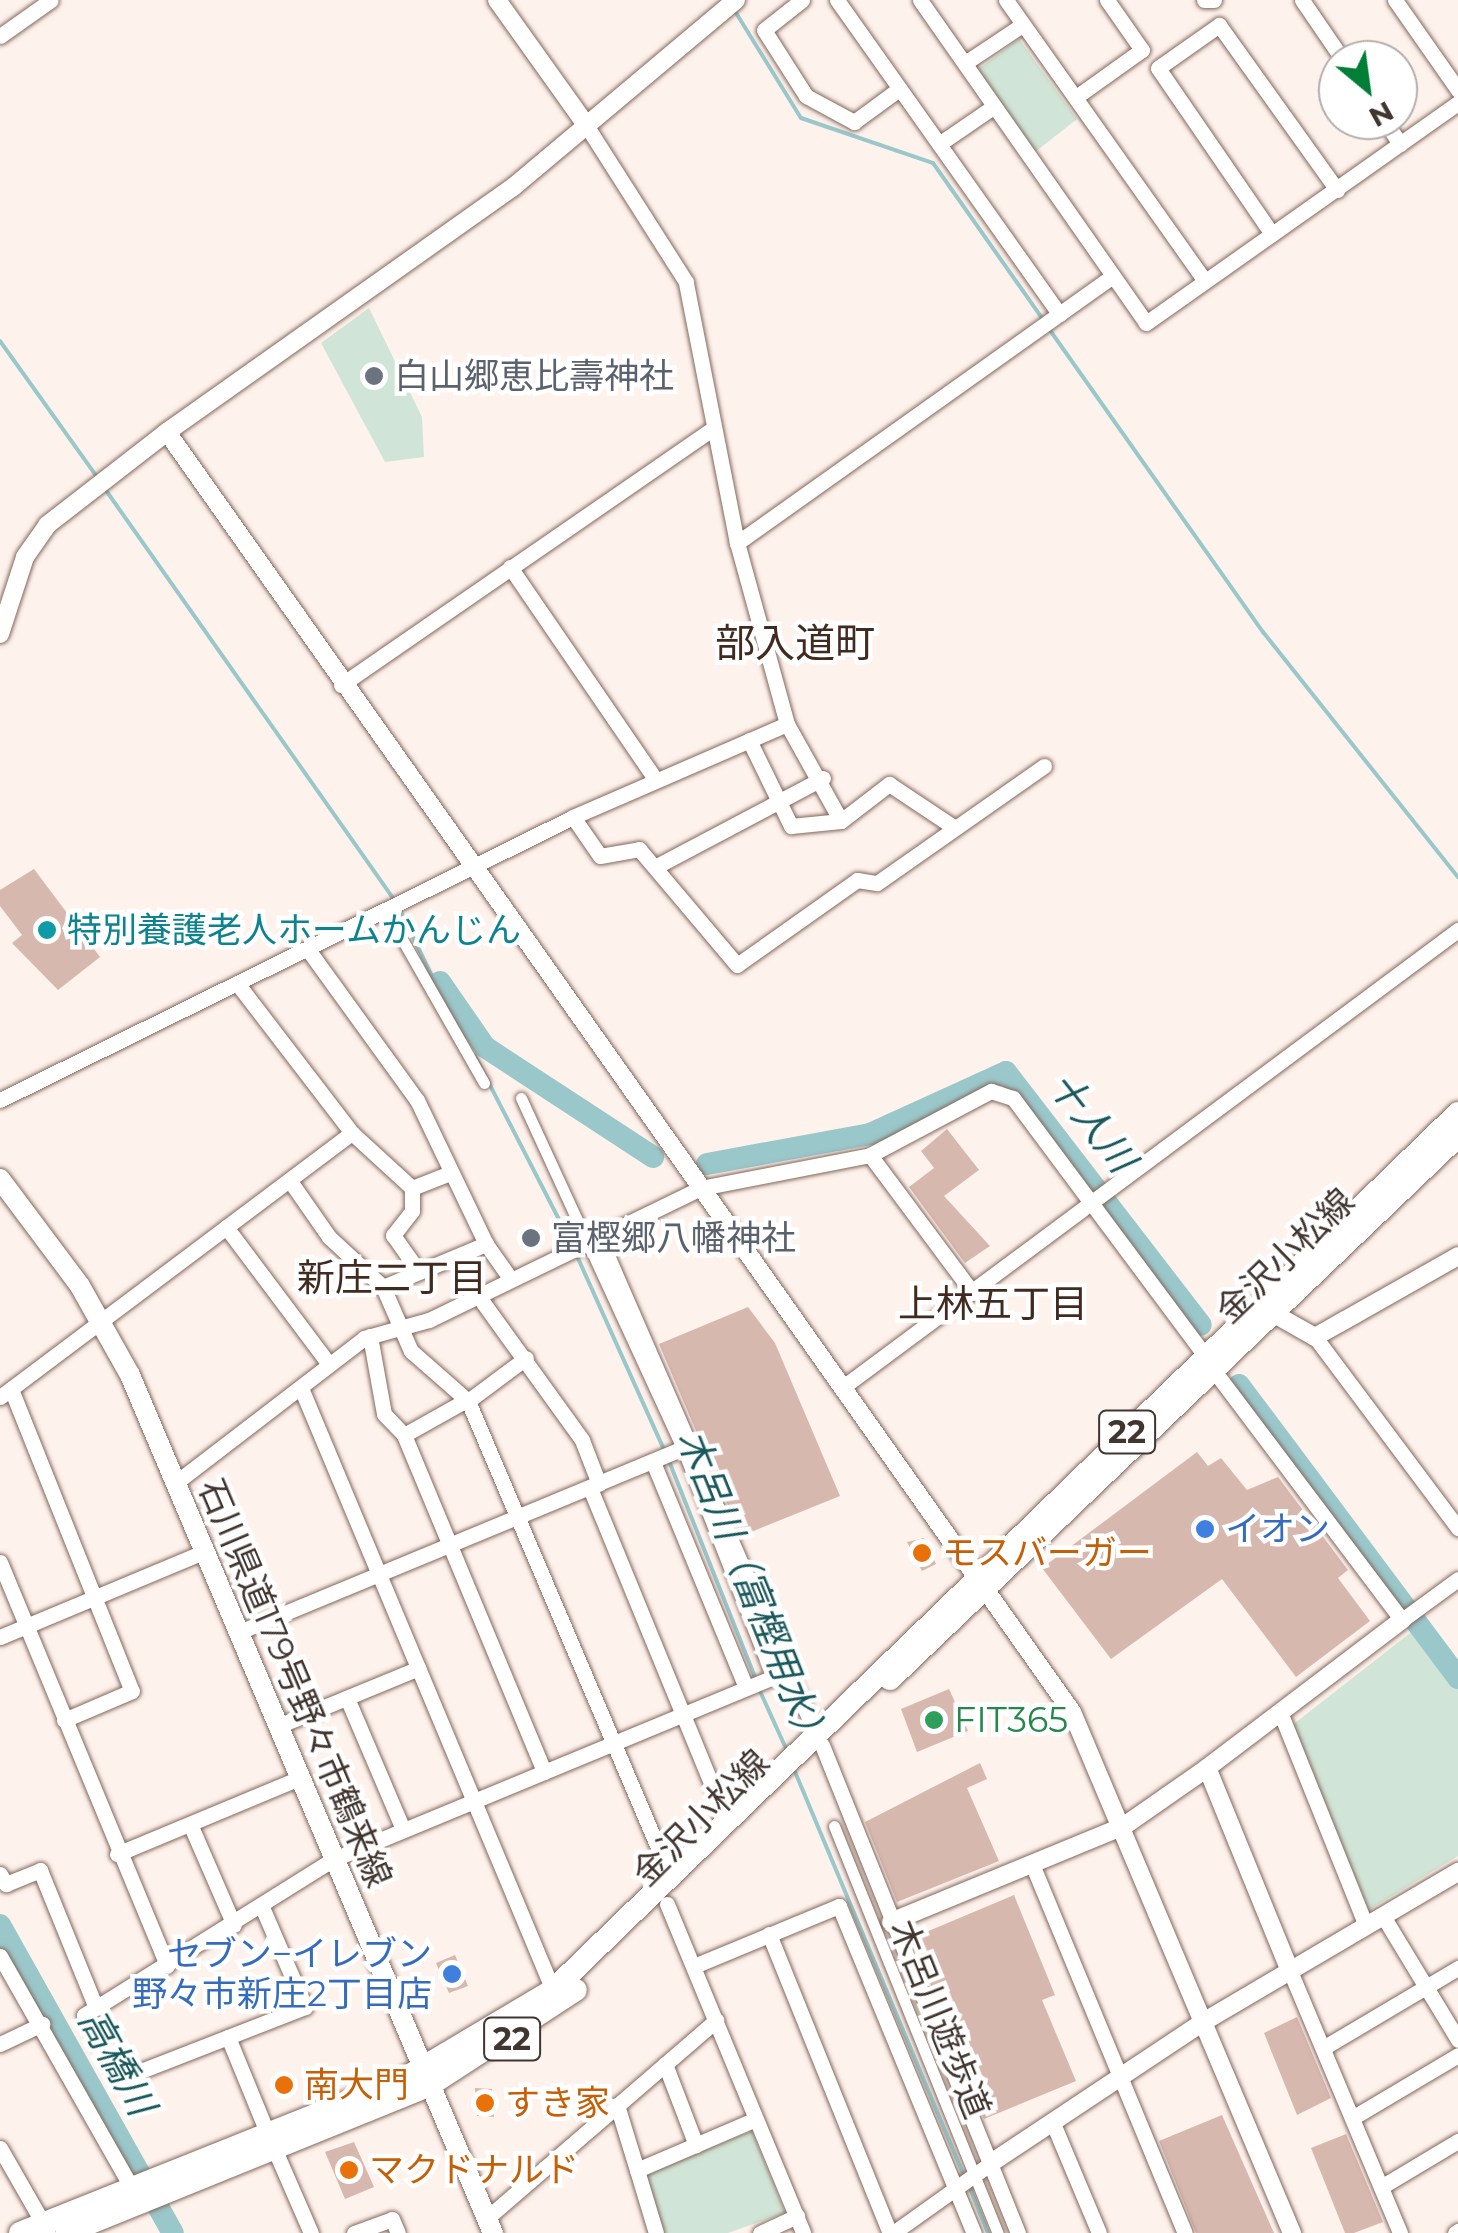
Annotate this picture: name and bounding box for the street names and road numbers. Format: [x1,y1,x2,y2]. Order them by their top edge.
street label: 金沢小松線 [1207,1180,1363,1332]
road number: 22 [1097,1405,1157,1459]
street label: 石川県道179号野々市鶴来線 [190,1472,400,1894]
street label: 金沢小松線 [624,1741,778,1895]
street label: 木呂川遊歩道 [881,1914,999,2124]
road number: 22 [482,2012,542,2066]

